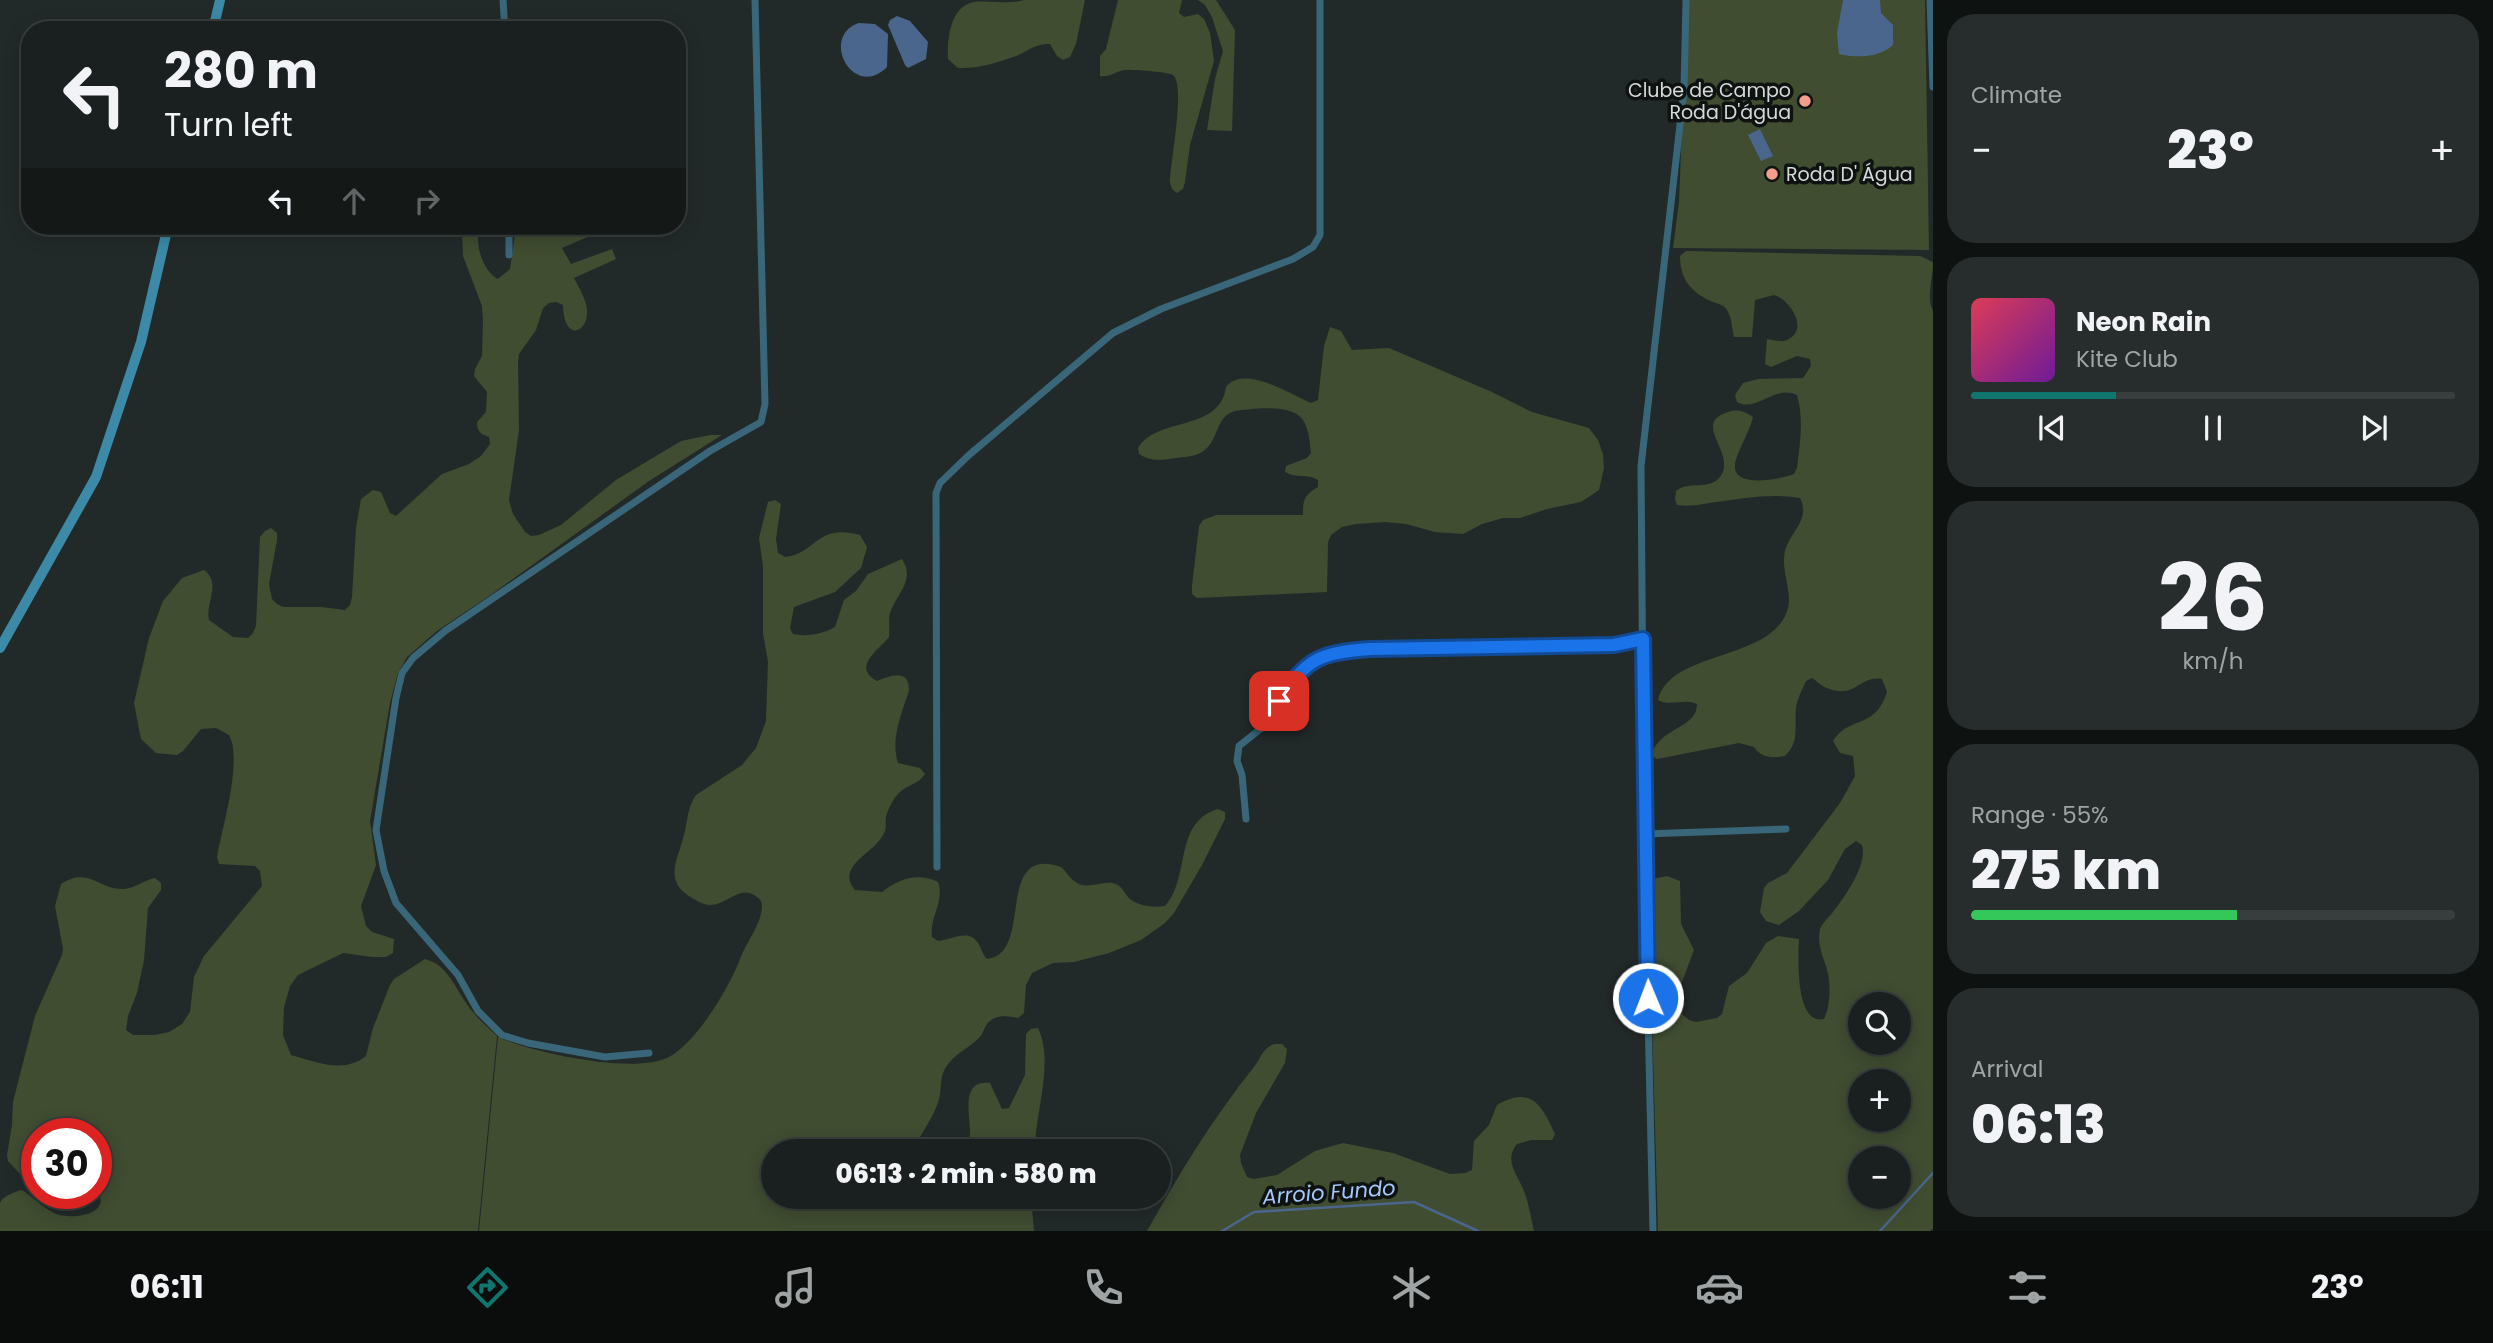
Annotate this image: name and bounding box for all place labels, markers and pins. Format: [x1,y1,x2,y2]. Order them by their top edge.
place label: Clube de Campo Roda D'água [1628,77,1791,126]
marker: Clube de Campo Roda D'água [1797,93,1813,109]
place label: Roda D' Água [1786,161,1913,188]
marker: Roda D' Água [1764,166,1780,182]
pin [1249,671,1309,731]

